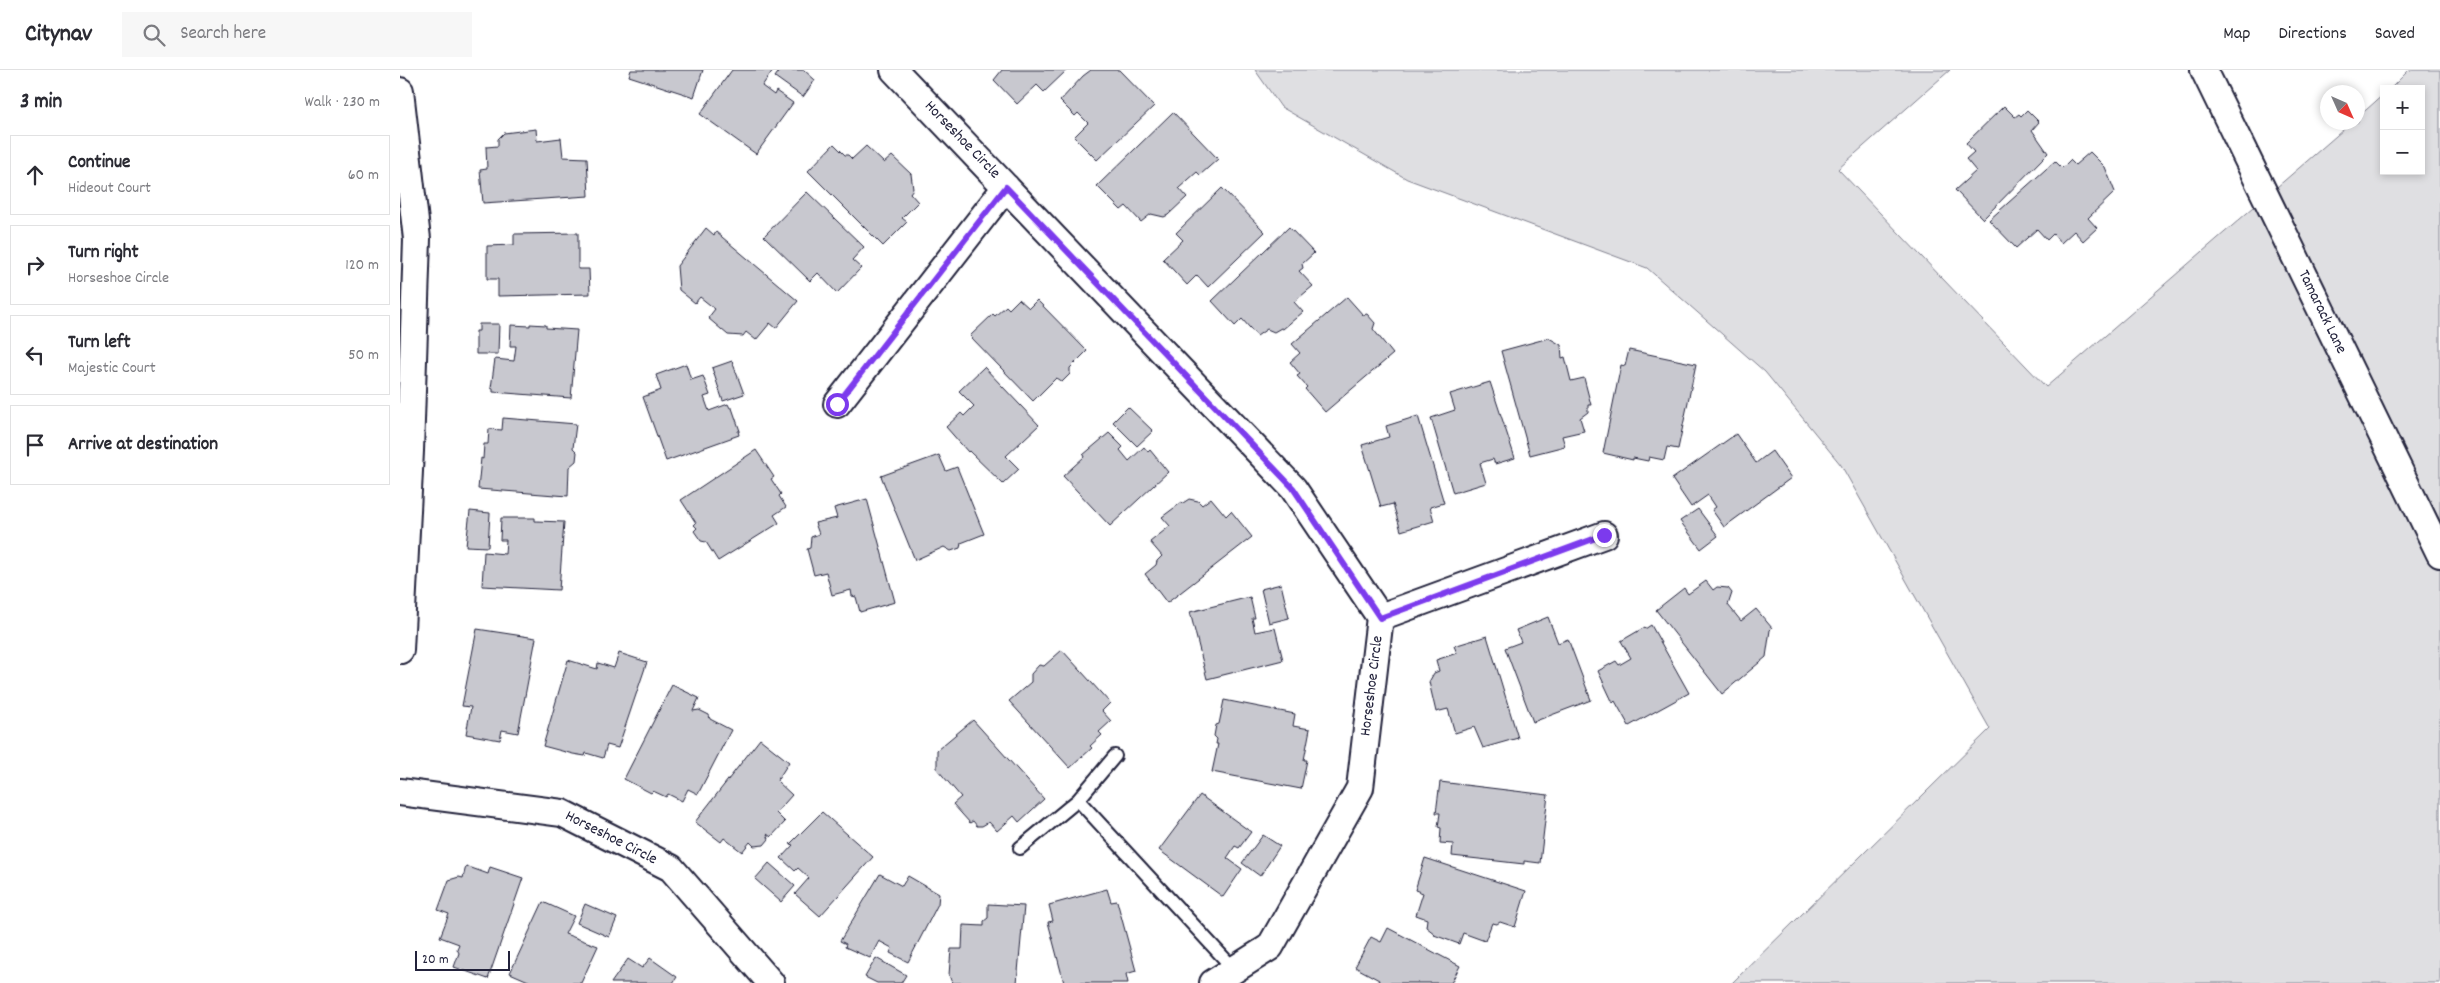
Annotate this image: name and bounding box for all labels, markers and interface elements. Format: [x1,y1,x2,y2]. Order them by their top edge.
search box [122,12,472,57]
text: Citynav [25,18,92,52]
icon: search [140,21,168,49]
text: Search here [180,21,266,48]
text: Map [2223,22,2250,47]
text: Directions [2278,22,2347,47]
text: Saved [2375,22,2415,47]
north arrow [2320,85,2365,130]
map controls [2380,85,2425,175]
button: + [2380,85,2425,130]
text: 3 min [20,88,62,118]
text: Walk · 230 m [304,91,380,114]
street label: Horseshoe Circle [919,96,1005,184]
button: − [2380,130,2425,175]
text: Continue [68,150,130,177]
icon: ahead [21,161,49,189]
text: 60 m [348,164,379,187]
text: Hideout Court [68,177,151,200]
text: Turn right [68,240,139,267]
icon: right [21,251,49,279]
text: 120 m [345,254,379,277]
street label: Tamarack Lane [2292,266,2352,358]
text: Horseshoe Circle [68,267,169,290]
text: Turn left [68,330,131,357]
icon: left [21,341,49,369]
text: 50 m [348,344,379,367]
text: Majestic Court [68,357,156,380]
route start [826,393,849,416]
icon: arrive [21,431,49,459]
text: Arrive at destination [68,432,218,459]
route end [1593,524,1616,547]
street label: Horseshoe Circle [1354,634,1390,738]
street label: Horseshoe Circle [561,805,661,871]
scale bar [415,948,510,971]
text: 20 m [422,950,449,970]

